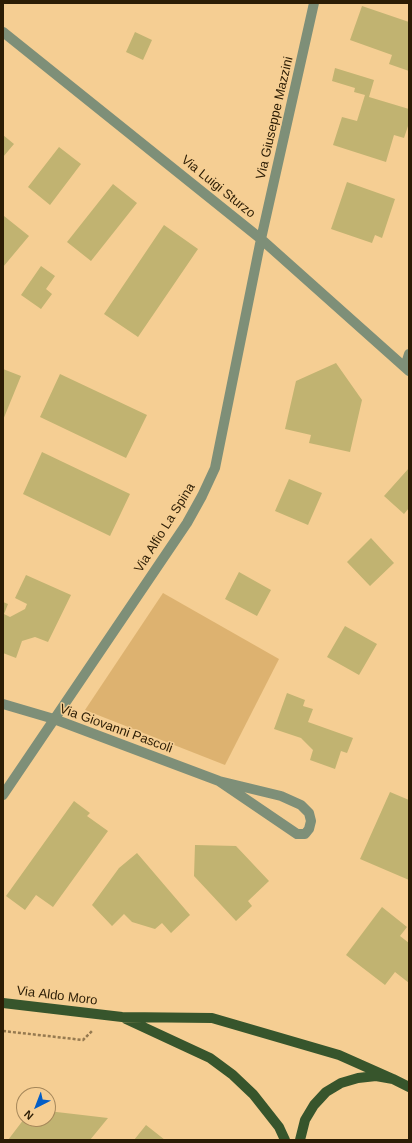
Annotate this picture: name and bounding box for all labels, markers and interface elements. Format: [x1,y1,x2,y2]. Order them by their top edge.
street label: Via Giuseppe Mazzini [253,55,297,181]
street label: Via Luigi Sturzo [178,152,258,222]
street label: Via Alfio La Spina [131,480,199,576]
street label: Via Giovanni Pascoli [57,701,175,757]
street label: Via Aldo Moro [16,983,98,1009]
north arrow [16,1087,56,1127]
text: N [22,1108,36,1122]

